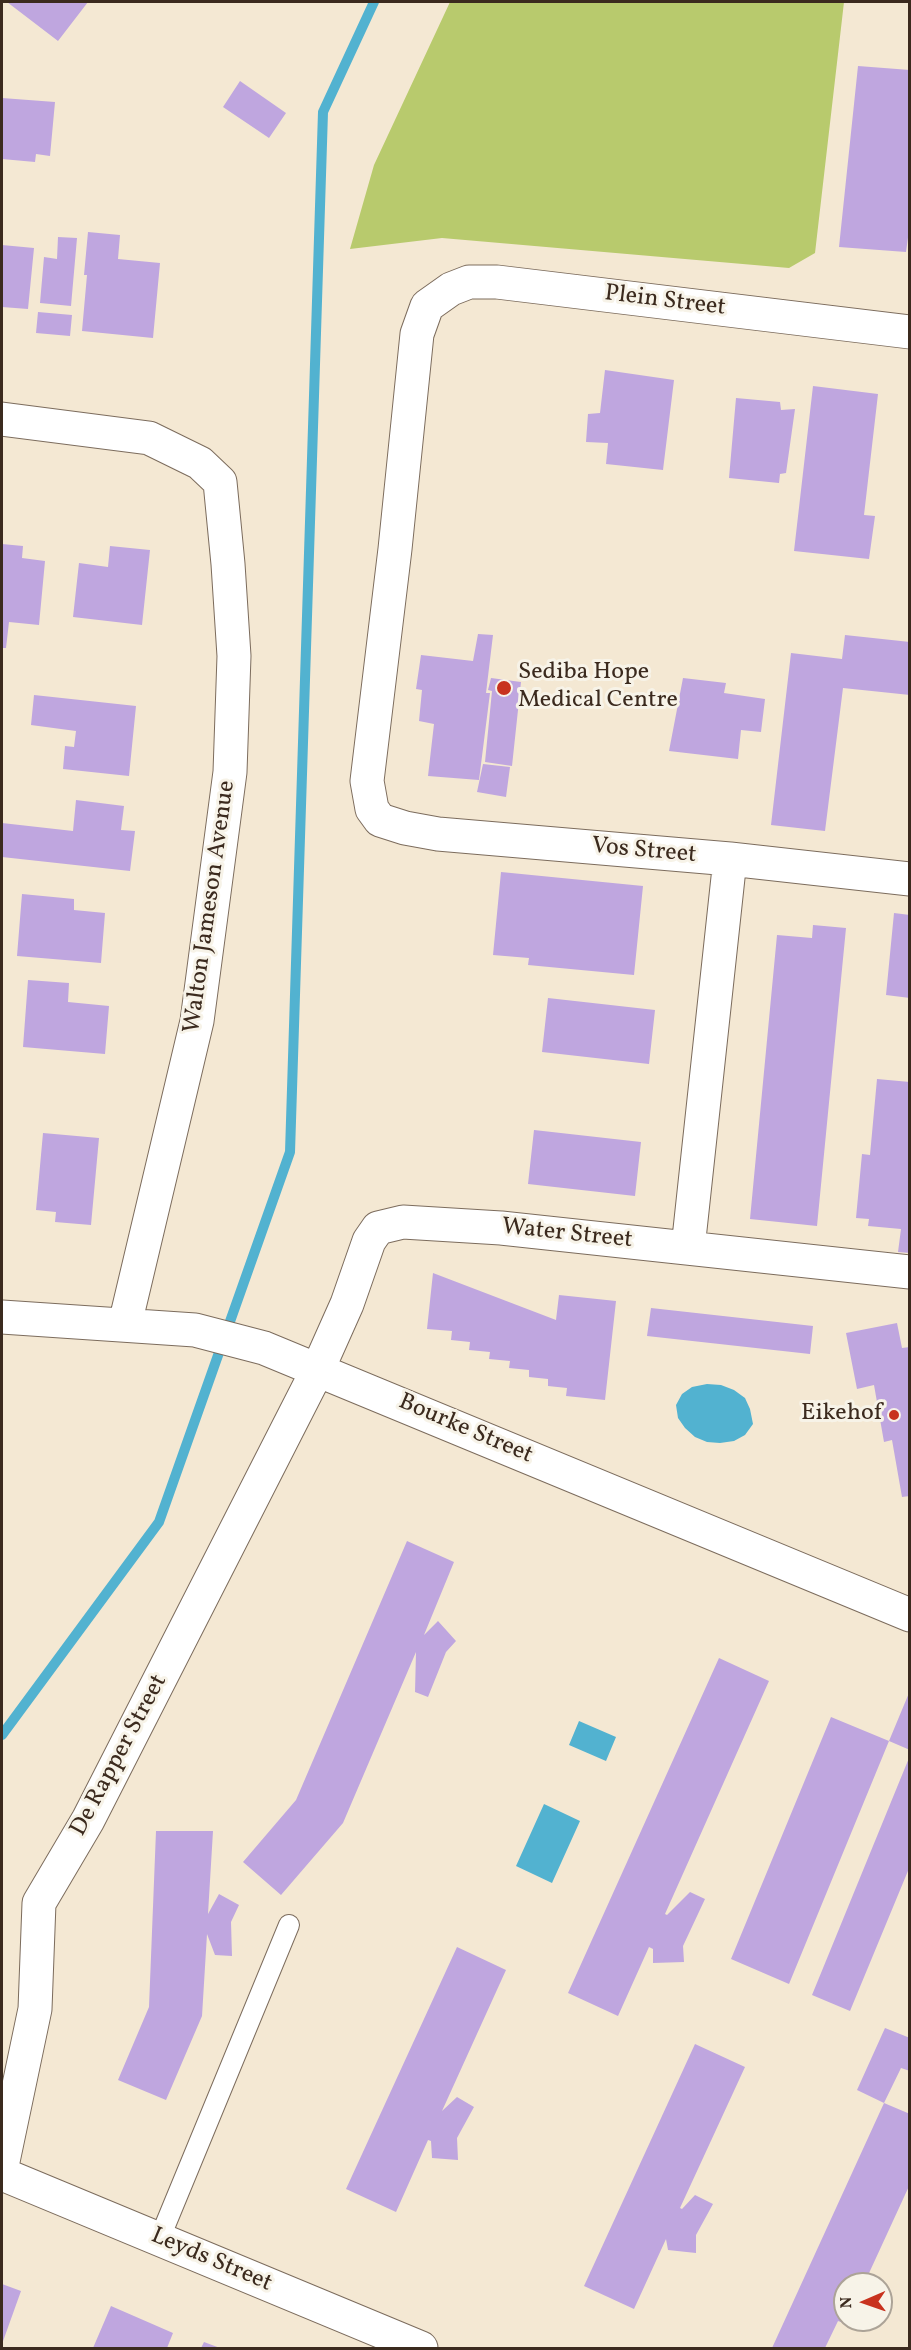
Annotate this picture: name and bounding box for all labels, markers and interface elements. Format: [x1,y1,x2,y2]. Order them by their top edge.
street label: Plein Street [603,280,727,324]
place label: Sediba Hope Medical Centre [518,660,678,716]
marker: Sediba Hope Medical Centre [495,679,513,697]
street label: Walton Jameson Avenue [179,779,243,1035]
street label: Vos Street [590,833,698,871]
street label: Water Street [500,1214,634,1256]
street label: Bourke Street [394,1389,536,1471]
place label: Eikehof [801,1401,882,1429]
marker: Eikehof [887,1408,901,1422]
street label: De Rapper Street [65,1670,175,1842]
street label: Leyds Street [146,2223,276,2299]
north arrow [833,2272,893,2332]
text: N [836,2296,858,2309]

